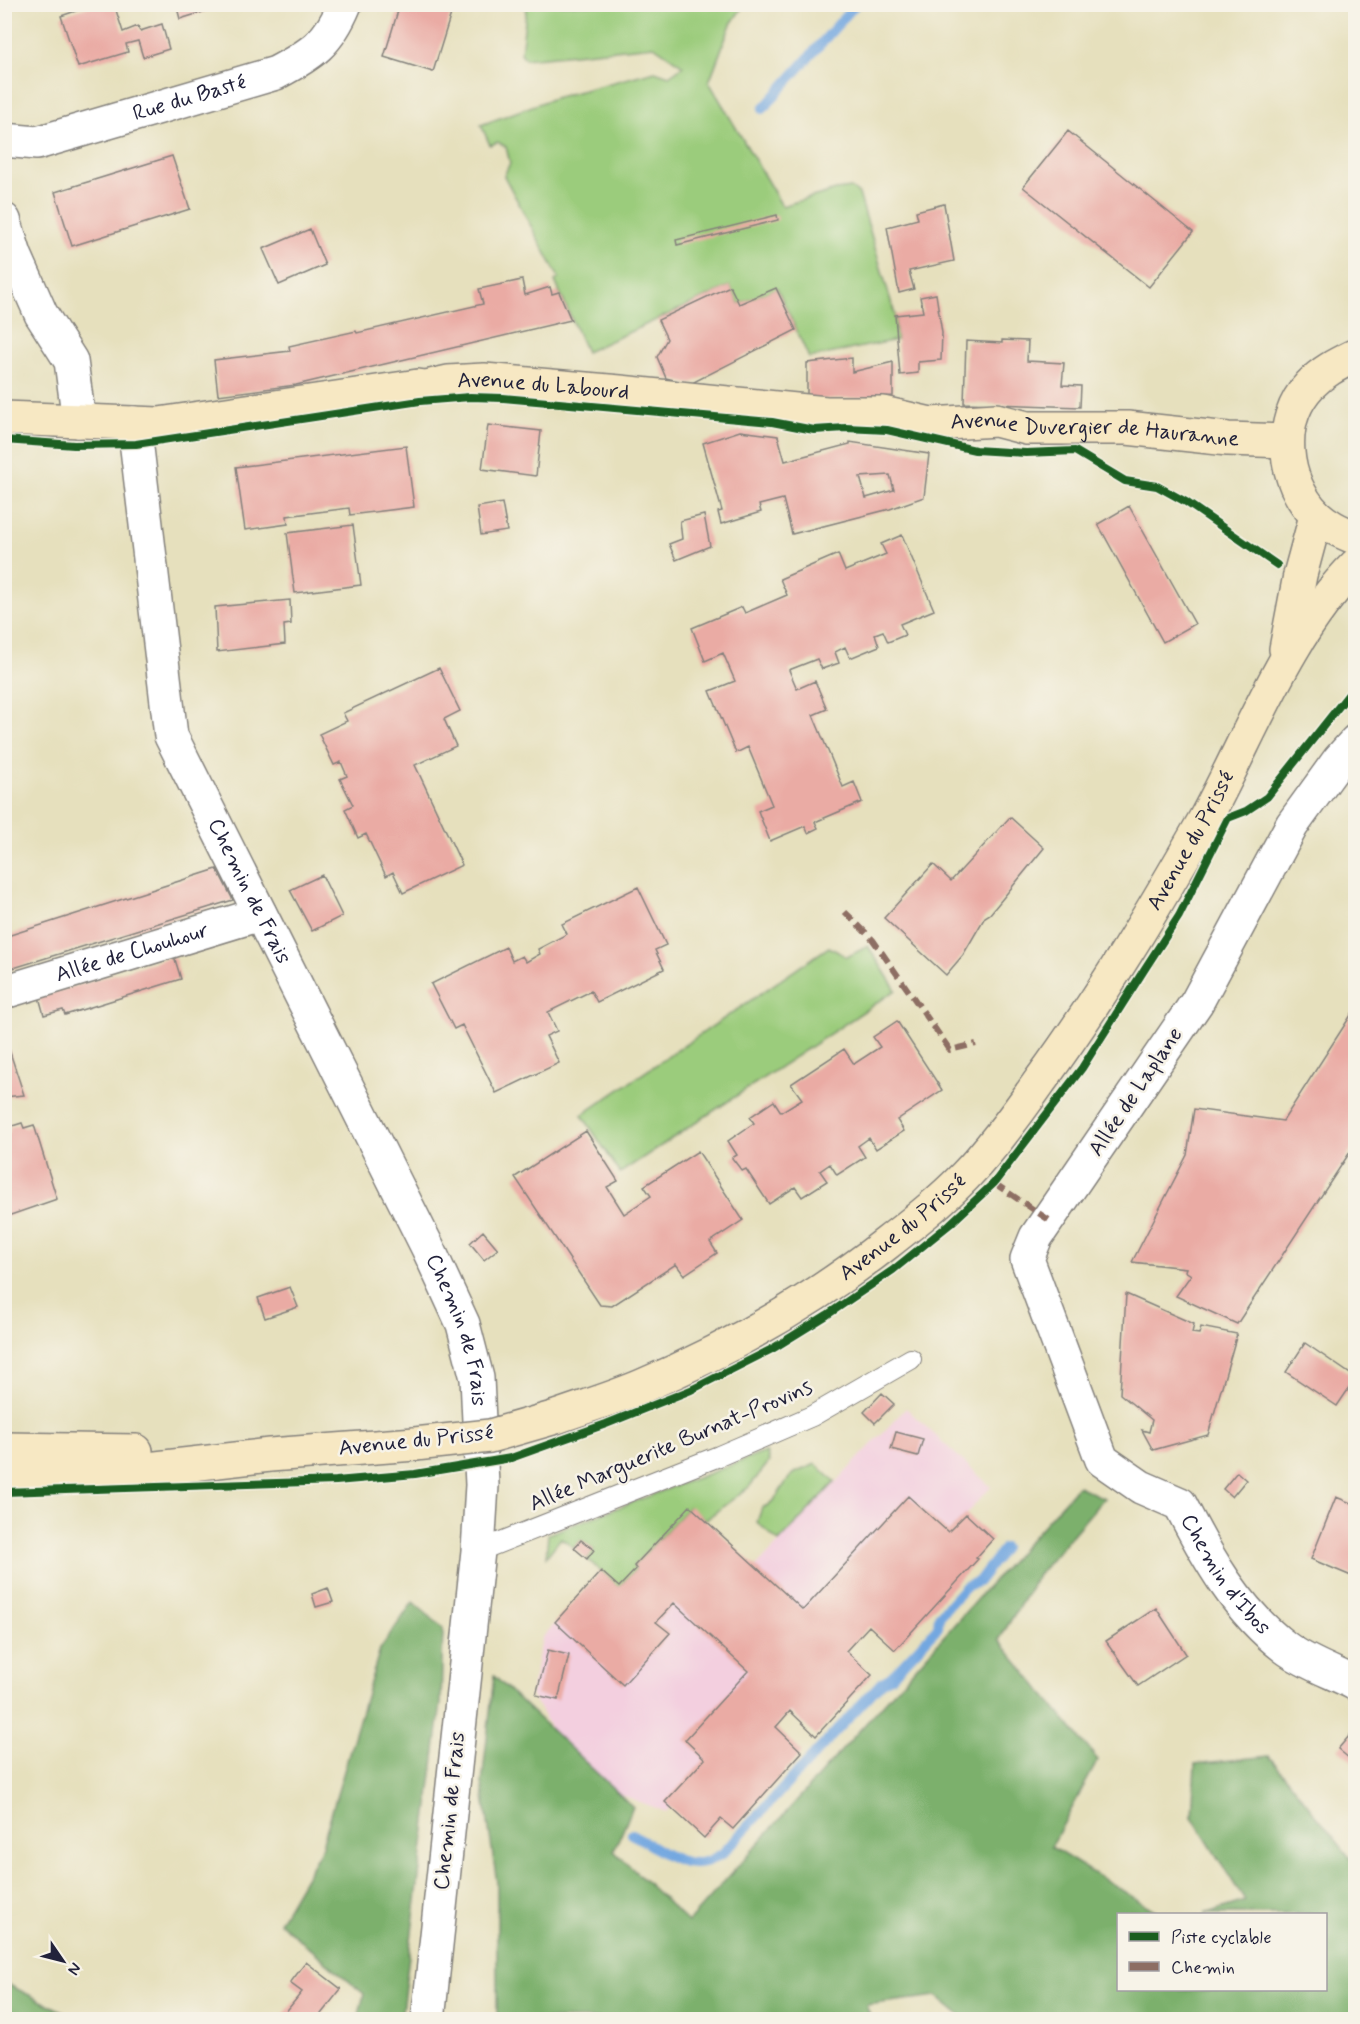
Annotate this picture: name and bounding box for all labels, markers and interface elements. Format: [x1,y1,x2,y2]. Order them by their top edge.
street label: Rue du Basté [130,68,250,128]
street label: Avenue du Labourd [456,366,631,407]
street label: Avenue Duvergier de Hauranne [949,406,1240,453]
street label: Avenue du Prissé [1141,766,1242,916]
street label: Chemin de Frais [201,814,297,969]
street label: Allée de Chouhour [52,916,212,989]
street label: Allée de Laplane [1083,1022,1189,1162]
street label: Avenue du Prissé [834,1168,973,1288]
street label: Chemin de Frais [419,1250,492,1407]
street label: Allée Marguerite Burnat-Provins [525,1373,818,1521]
street label: Avenue du Prissé [337,1419,495,1463]
street label: Chemin d'Ibos [1174,1509,1276,1642]
street label: Chemin de Frais [428,1730,472,1892]
legend [1117,1913,1327,1991]
text: Piste cyclable [1171,1926,1272,1950]
north arrow [33,1931,93,1991]
text: Chemin [1171,1956,1235,1980]
text: N [62,1958,86,1979]

